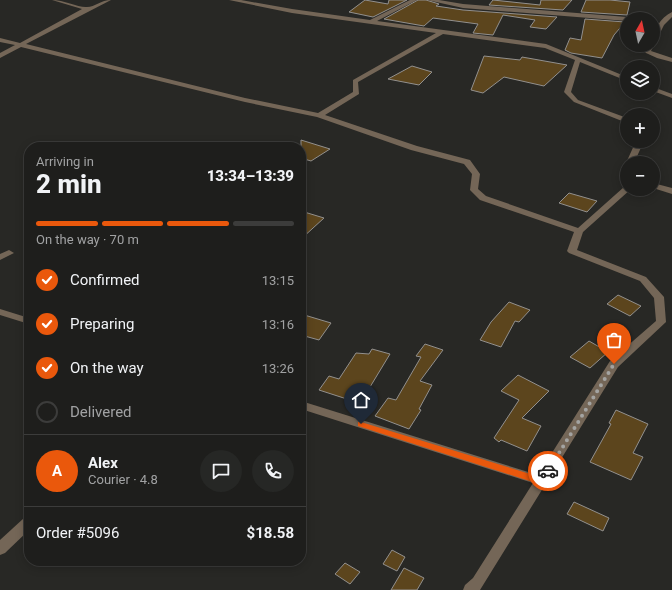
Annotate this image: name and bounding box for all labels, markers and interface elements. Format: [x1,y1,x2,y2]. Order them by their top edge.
north arrow [620,12,660,52]
map controls [620,12,660,196]
button: layers [620,60,660,100]
button: + [620,108,660,148]
text: Arriving in [36,154,94,169]
button: − [620,156,660,196]
text: 13:34–13:39 [207,167,294,185]
text: 2 min [36,169,102,199]
text: On the way · 70 m [36,232,139,247]
icon: check [36,269,58,291]
text: Confirmed [70,271,140,289]
text: 13:15 [262,273,294,288]
icon: check [36,313,58,335]
text: Preparing [70,315,134,333]
text: 13:16 [262,317,294,332]
pin [597,323,631,364]
icon: bag [603,329,625,351]
icon: check [36,357,58,379]
text: On the way [70,359,144,377]
text: 13:26 [262,361,294,376]
pin [344,383,378,424]
icon: home [350,389,372,411]
text: Delivered [70,403,132,421]
button: chat [200,450,242,492]
button: phone [252,450,294,492]
courier [528,451,568,491]
text: Alex [88,454,118,472]
icon: car [537,460,559,482]
text: A [52,462,62,480]
text: Courier · 4.8 [88,472,158,487]
text: Order #5096 [36,524,119,542]
text: $18.58 [247,524,294,542]

